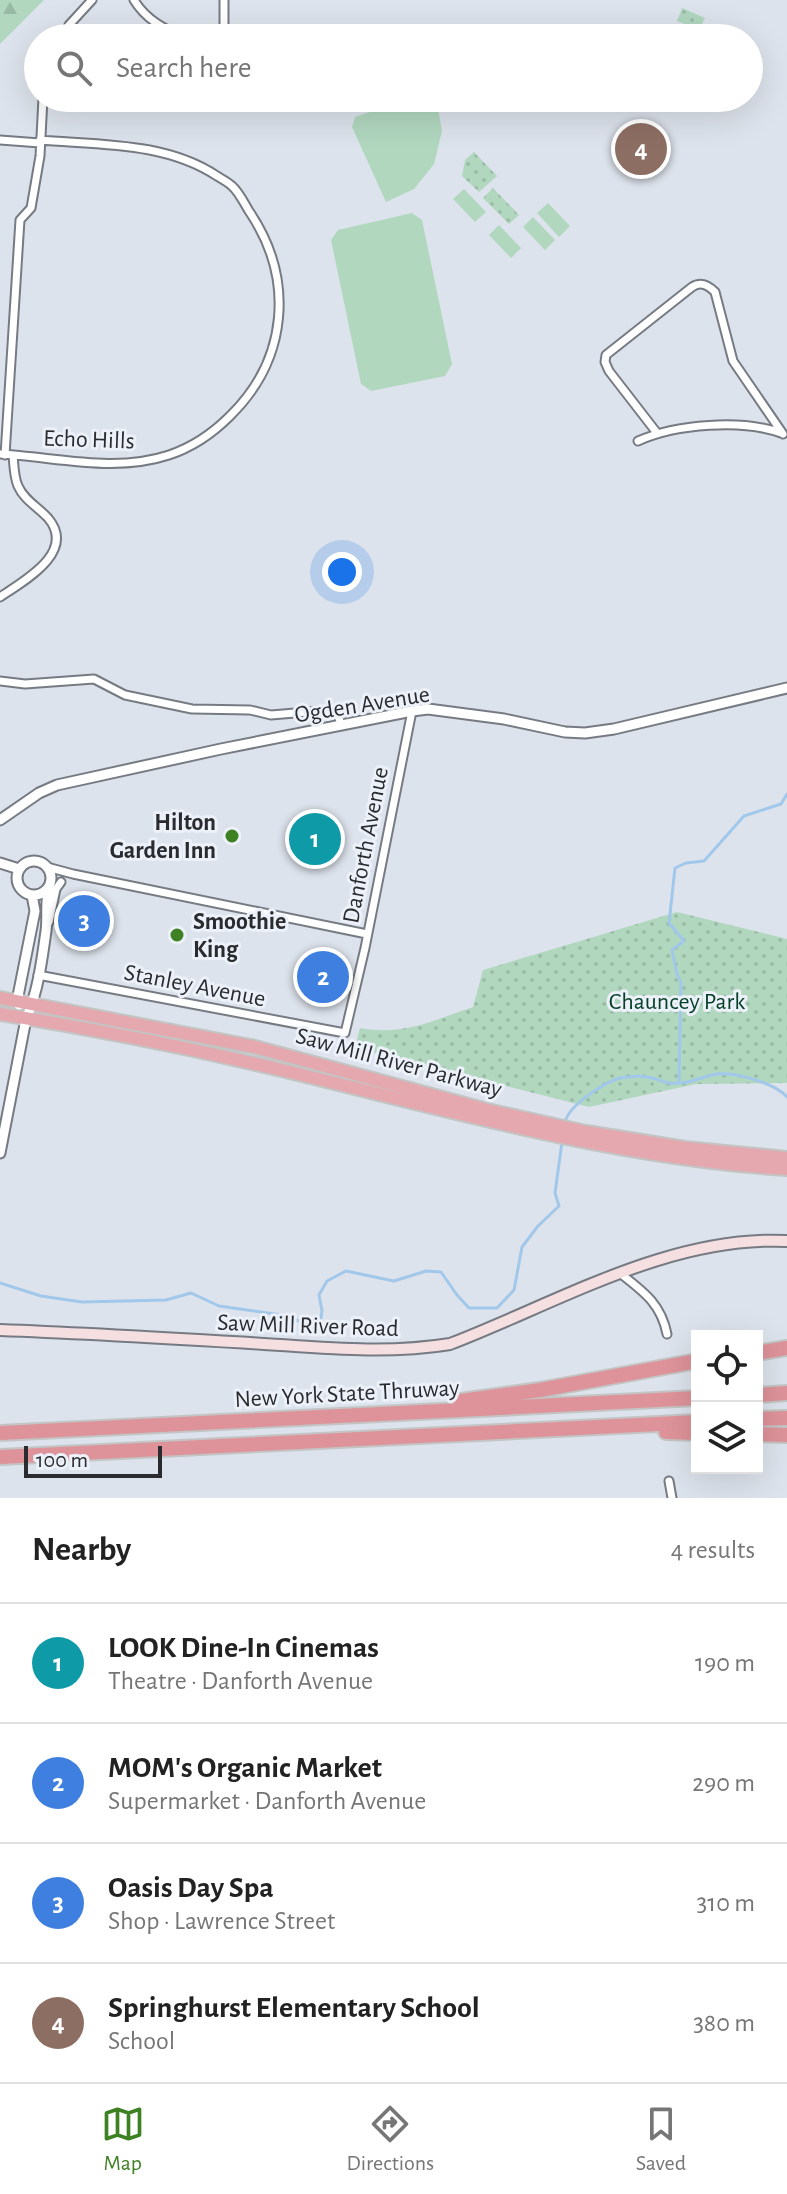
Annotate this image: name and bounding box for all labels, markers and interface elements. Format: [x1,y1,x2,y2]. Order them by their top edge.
search box [24,24,763,112]
icon: search [52,46,96,90]
text: Search here [116,53,252,83]
pin: 4 [615,119,667,179]
street label: Echo Hills [43,426,135,454]
your location [322,552,362,592]
street label: Ogden Avenue [293,682,432,728]
street label: Danforth Avenue [339,765,393,925]
pin: 1 [289,809,341,869]
place label: Hilton Garden Inn [110,811,216,863]
marker: Hilton Garden Inn [223,827,241,845]
pin: 3 [58,891,110,951]
place label: Smoothie King [193,910,286,962]
marker: Smoothie King [168,926,186,944]
pin: 2 [297,947,349,1007]
street label: Stanley Avenue [122,961,267,1011]
park label: Chauncey Park [609,990,745,1014]
street label: Saw Mill River Parkway [293,1024,504,1102]
street label: Saw Mill River Road [217,1311,399,1341]
map controls [691,1330,763,1474]
button: locate [691,1330,763,1402]
street label: New York State Thruway [234,1376,460,1412]
button: layers [691,1402,763,1474]
scale bar [24,1442,162,1478]
text: 100 m [36,1449,88,1471]
text: Nearby [32,1533,131,1567]
text: 4 results [671,1537,755,1563]
text: LOOK Dine-In Cinemas [108,1633,379,1663]
text: 1 [53,1650,63,1676]
text: 190 m [695,1650,755,1676]
text: Theatre · Danforth Avenue [108,1668,373,1694]
text: MOM's Organic Market [108,1753,382,1783]
text: 2 [52,1770,64,1796]
text: 290 m [692,1770,755,1796]
text: Supermarket · Danforth Avenue [108,1788,426,1814]
text: Oasis Day Spa [108,1873,274,1903]
text: 3 [52,1890,64,1916]
text: 310 m [697,1890,755,1916]
text: Shop · Lawrence Street [108,1908,335,1934]
text: Springhurst Elementary School [108,1993,480,2023]
text: 4 [51,2010,65,2036]
text: 380 m [693,2010,755,2036]
text: School [108,2028,175,2054]
tab: Map [101,2102,145,2176]
tab: Directions [346,2102,434,2176]
tab: Saved [636,2102,686,2176]

